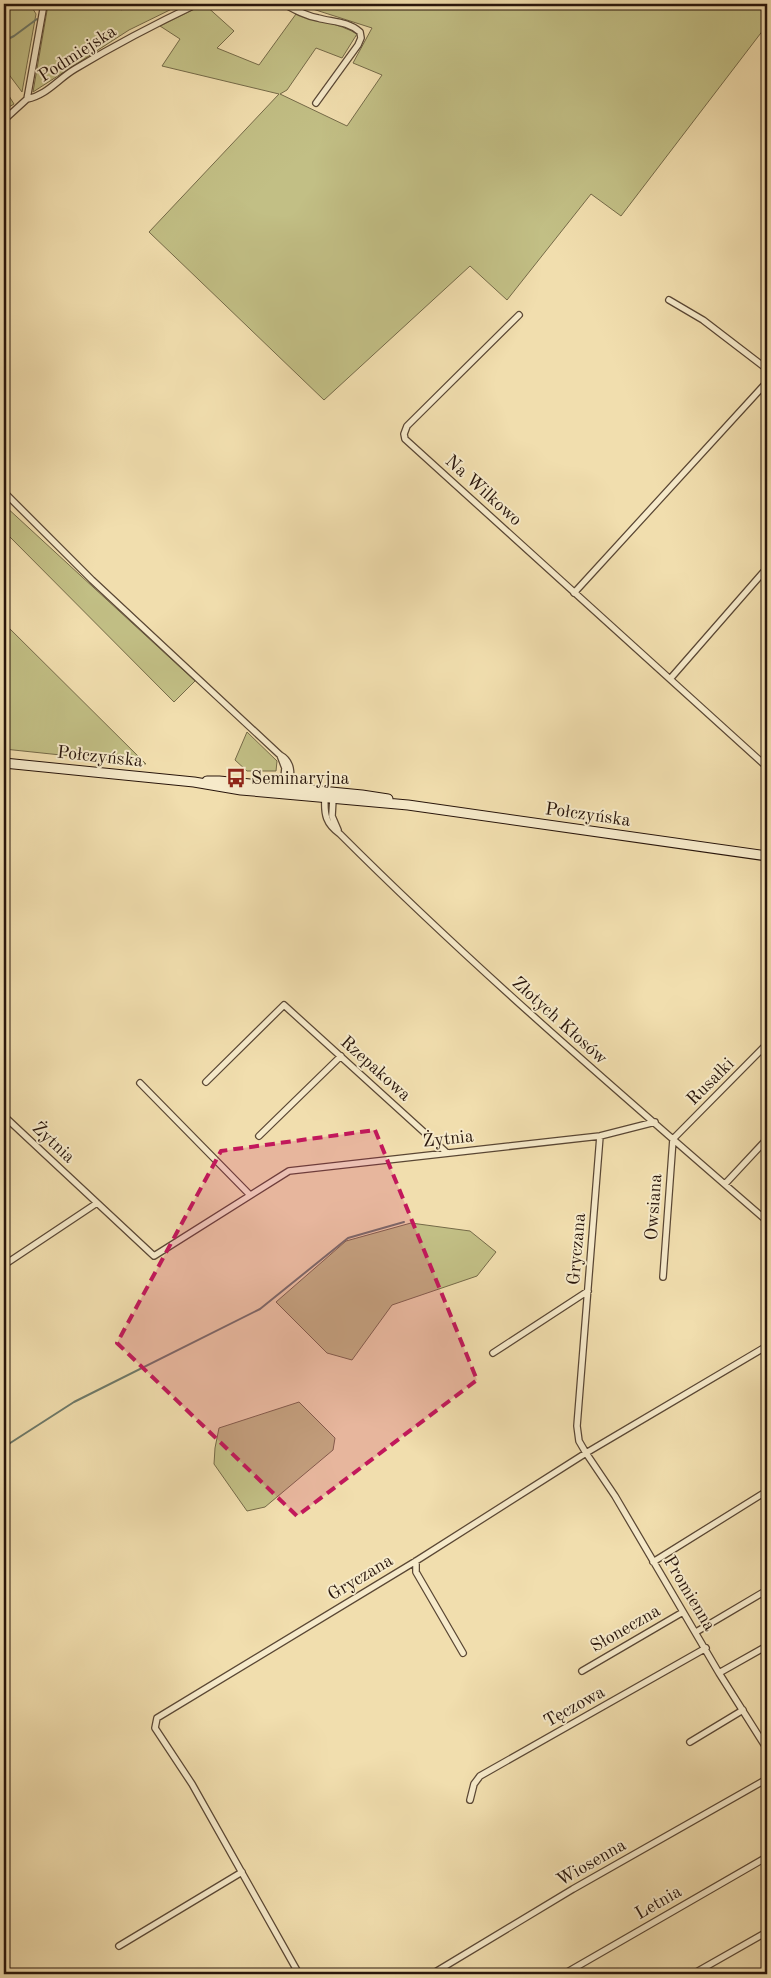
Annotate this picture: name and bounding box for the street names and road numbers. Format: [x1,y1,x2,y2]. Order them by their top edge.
street label: Podmiejska [35,22,120,86]
street label: Na Wilkowo [442,452,525,530]
street label: Połczyńska [56,744,144,770]
street label: Połczyńska [544,800,632,830]
street label: Złotych Kłosów [508,973,610,1068]
street label: Rzepakowa [337,1033,414,1105]
street label: Rusałki [684,1055,738,1109]
street label: Żytnia [29,1117,80,1167]
street label: Żytnia [421,1124,475,1151]
street label: Owsiana [643,1173,665,1241]
street label: Gryczana [565,1212,589,1286]
street label: Gryczana [325,1551,396,1604]
street label: Promienna [660,1553,719,1634]
street label: Słoneczna [587,1602,664,1656]
street label: Tęczowa [541,1683,608,1731]
street label: Wiosenna [554,1836,629,1890]
street label: Letnia [632,1882,685,1923]

